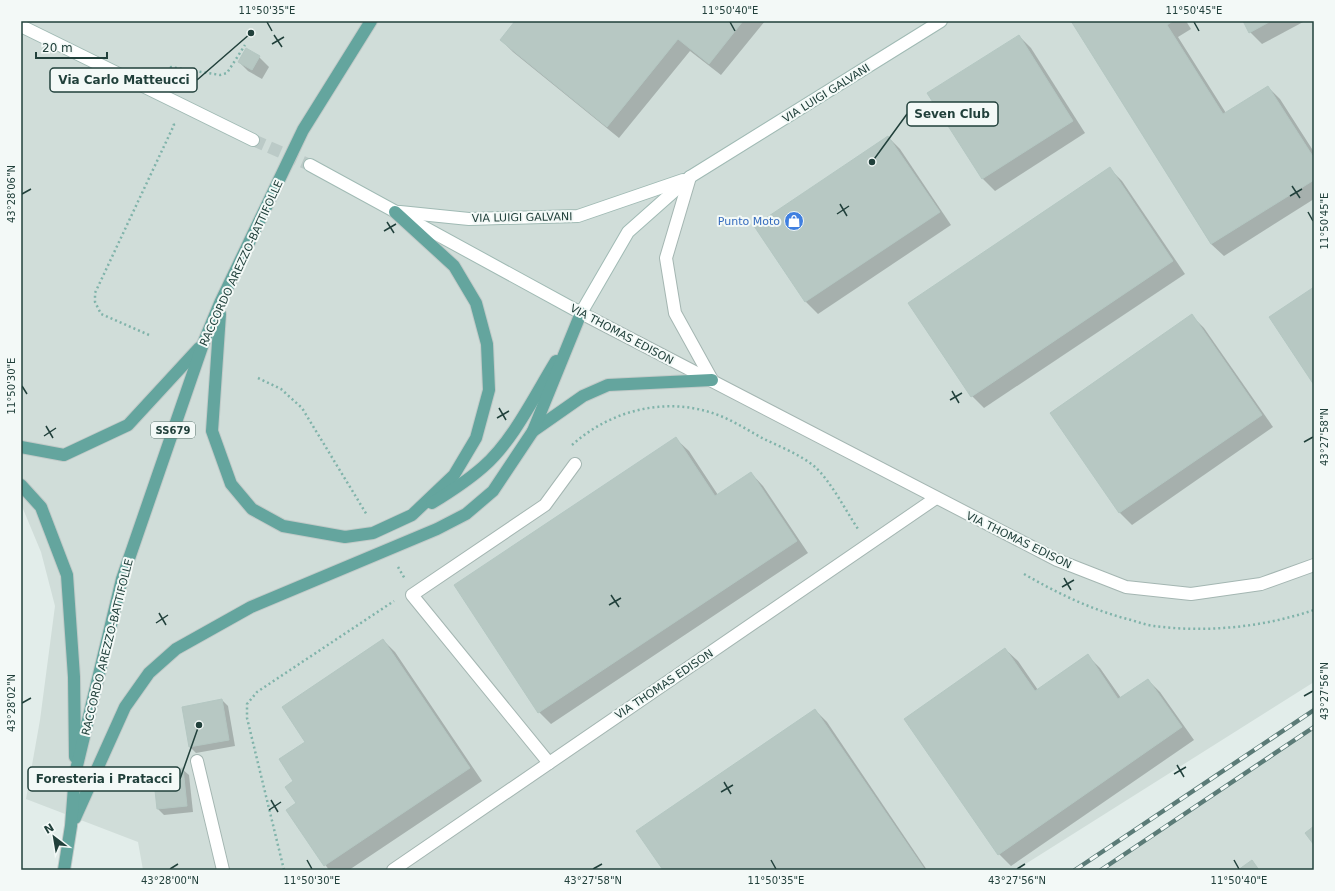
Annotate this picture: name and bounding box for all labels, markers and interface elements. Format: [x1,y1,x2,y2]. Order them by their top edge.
text: 11°50'35"E [239,5,295,16]
text: 11°50'40"E [702,5,758,16]
text: 11°50'45"E [1166,5,1222,16]
scale bar [36,34,107,60]
text: 20 m [42,41,73,55]
street label: VIA LUIGI GALVANI [780,61,872,126]
callout: Via Carlo Matteucci [50,68,197,92]
text: Via Carlo Matteucci [58,73,190,87]
callout: Seven Club [907,102,998,126]
text: Seven Club [914,107,990,121]
text: 43°28'06"N [6,165,17,223]
street label: RACCORDO AREZZO-BATTIFOLLE [197,178,286,348]
text: 11°50'45"E [1319,193,1330,249]
street label: VIA LUIGI GALVANI [472,210,572,225]
shop icon: Punto Moto [783,210,805,232]
place label: Punto Moto [718,215,780,228]
street label: VIA THOMAS EDISON [568,302,676,367]
text: 11°50'30"E [6,358,17,414]
text: 43°27'58"N [1319,408,1330,466]
road number: SS679 [151,422,195,438]
street label: VIA THOMAS EDISON [964,509,1074,572]
street label: RACCORDO AREZZO-BATTIFOLLE [79,557,136,737]
street label: VIA THOMAS EDISON [613,647,716,722]
text: 43°27'56"N [1319,662,1330,720]
text: 43°28'02"N [6,674,17,732]
callout: Foresteria i Pratacci [28,767,180,791]
text: Foresteria i Pratacci [36,772,172,786]
north arrow [34,817,74,857]
text: N [42,821,56,837]
text: 43°28'00"N [141,875,199,886]
text: 11°50'30"E [284,875,340,886]
text: 43°27'58"N [564,875,622,886]
text: 11°50'35"E [748,875,804,886]
text: 43°27'56"N [988,875,1046,886]
text: 11°50'40"E [1211,875,1267,886]

